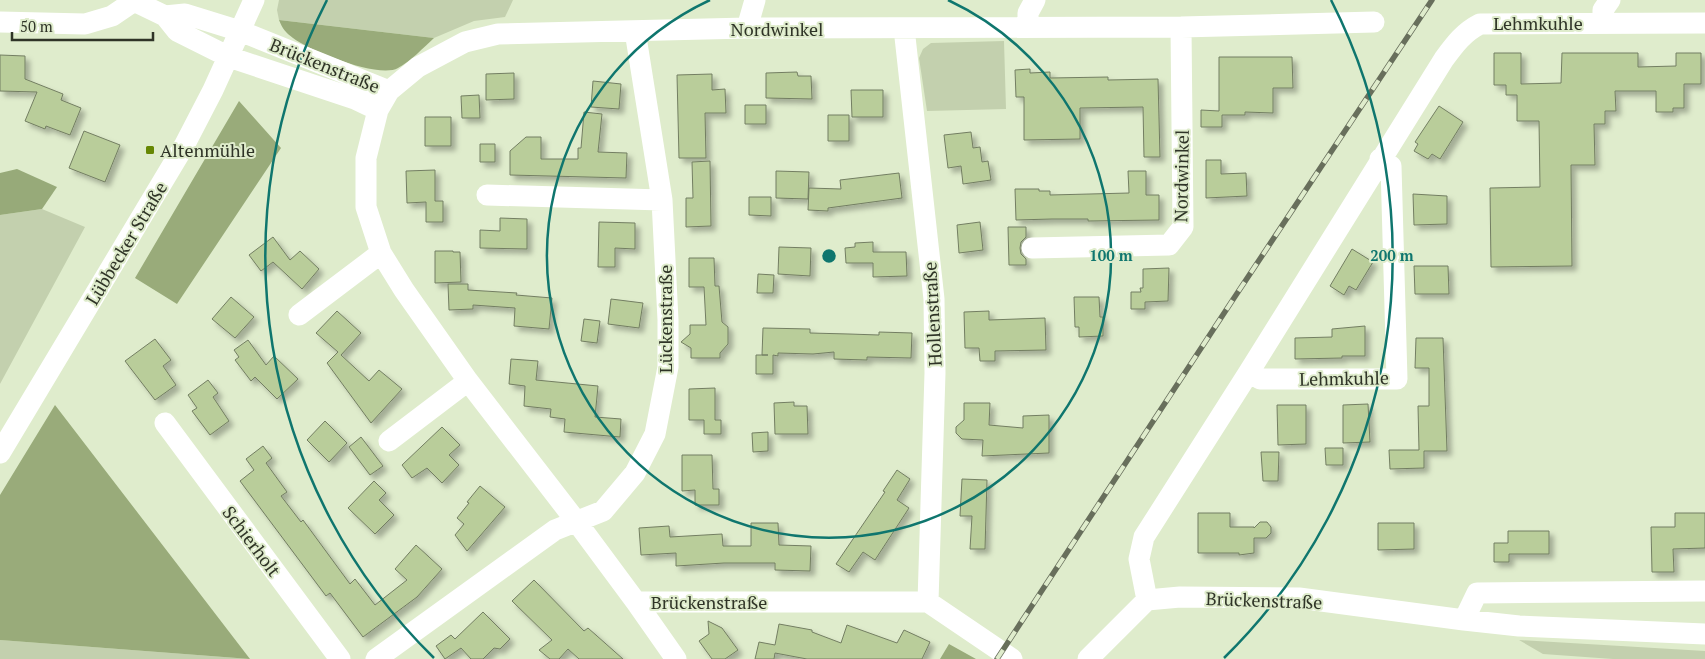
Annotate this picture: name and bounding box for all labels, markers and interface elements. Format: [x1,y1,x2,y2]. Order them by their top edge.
scale bar [12,10,154,42]
street label: Lehmkuhle [1493,11,1583,35]
text: 50 m [20,16,53,36]
street label: Nordwinkel [731,17,823,41]
street label: Brückenstraße [266,32,384,98]
street label: Nordwinkel [1168,129,1194,223]
place label: Altenmühle [160,138,255,162]
marker: Altenmühle [144,144,156,156]
street label: Lübbecker Straße [80,177,172,309]
text: 100 m [1089,245,1133,265]
text: 200 m [1370,245,1414,265]
centre of rings [820,247,838,265]
street label: Hollenstraße [917,261,947,367]
street label: Lückenstraße [653,265,677,373]
street label: Lehmkuhle [1299,365,1389,391]
street label: Schierholt [218,501,287,581]
street label: Brückenstraße [1205,586,1323,614]
street label: Brückenstraße [651,590,767,614]

